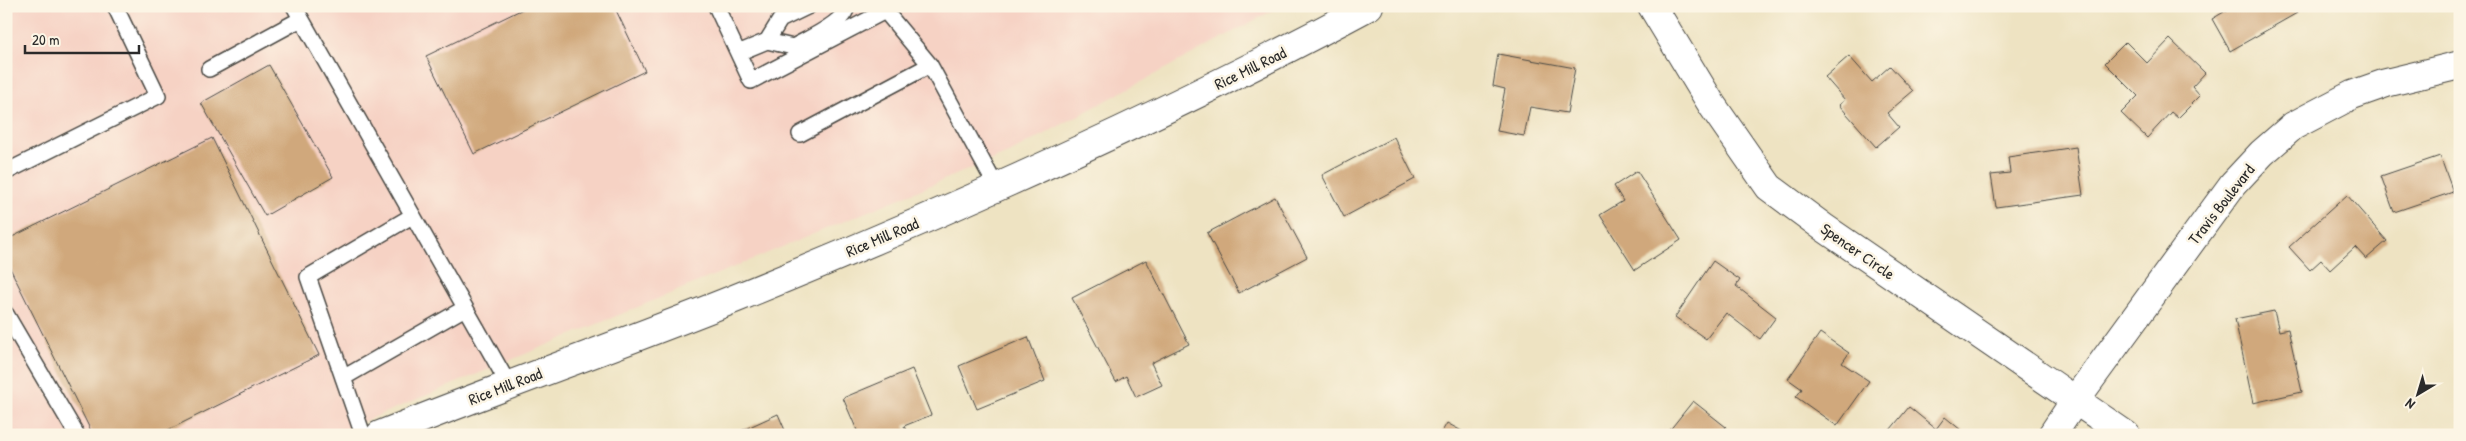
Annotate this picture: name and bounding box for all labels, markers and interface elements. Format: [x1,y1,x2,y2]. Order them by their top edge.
scale bar [25,22,139,54]
text: 20 m [32,29,59,50]
street label: Rice Mill Road [1211,41,1289,95]
street label: Travis Boulevard [2183,159,2259,249]
street label: Rice Mill Road [842,212,922,262]
street label: Spencer Circle [1817,217,1900,285]
street label: Rice Mill Road [465,362,545,410]
north arrow [2394,368,2444,418]
text: N [2400,395,2418,414]

